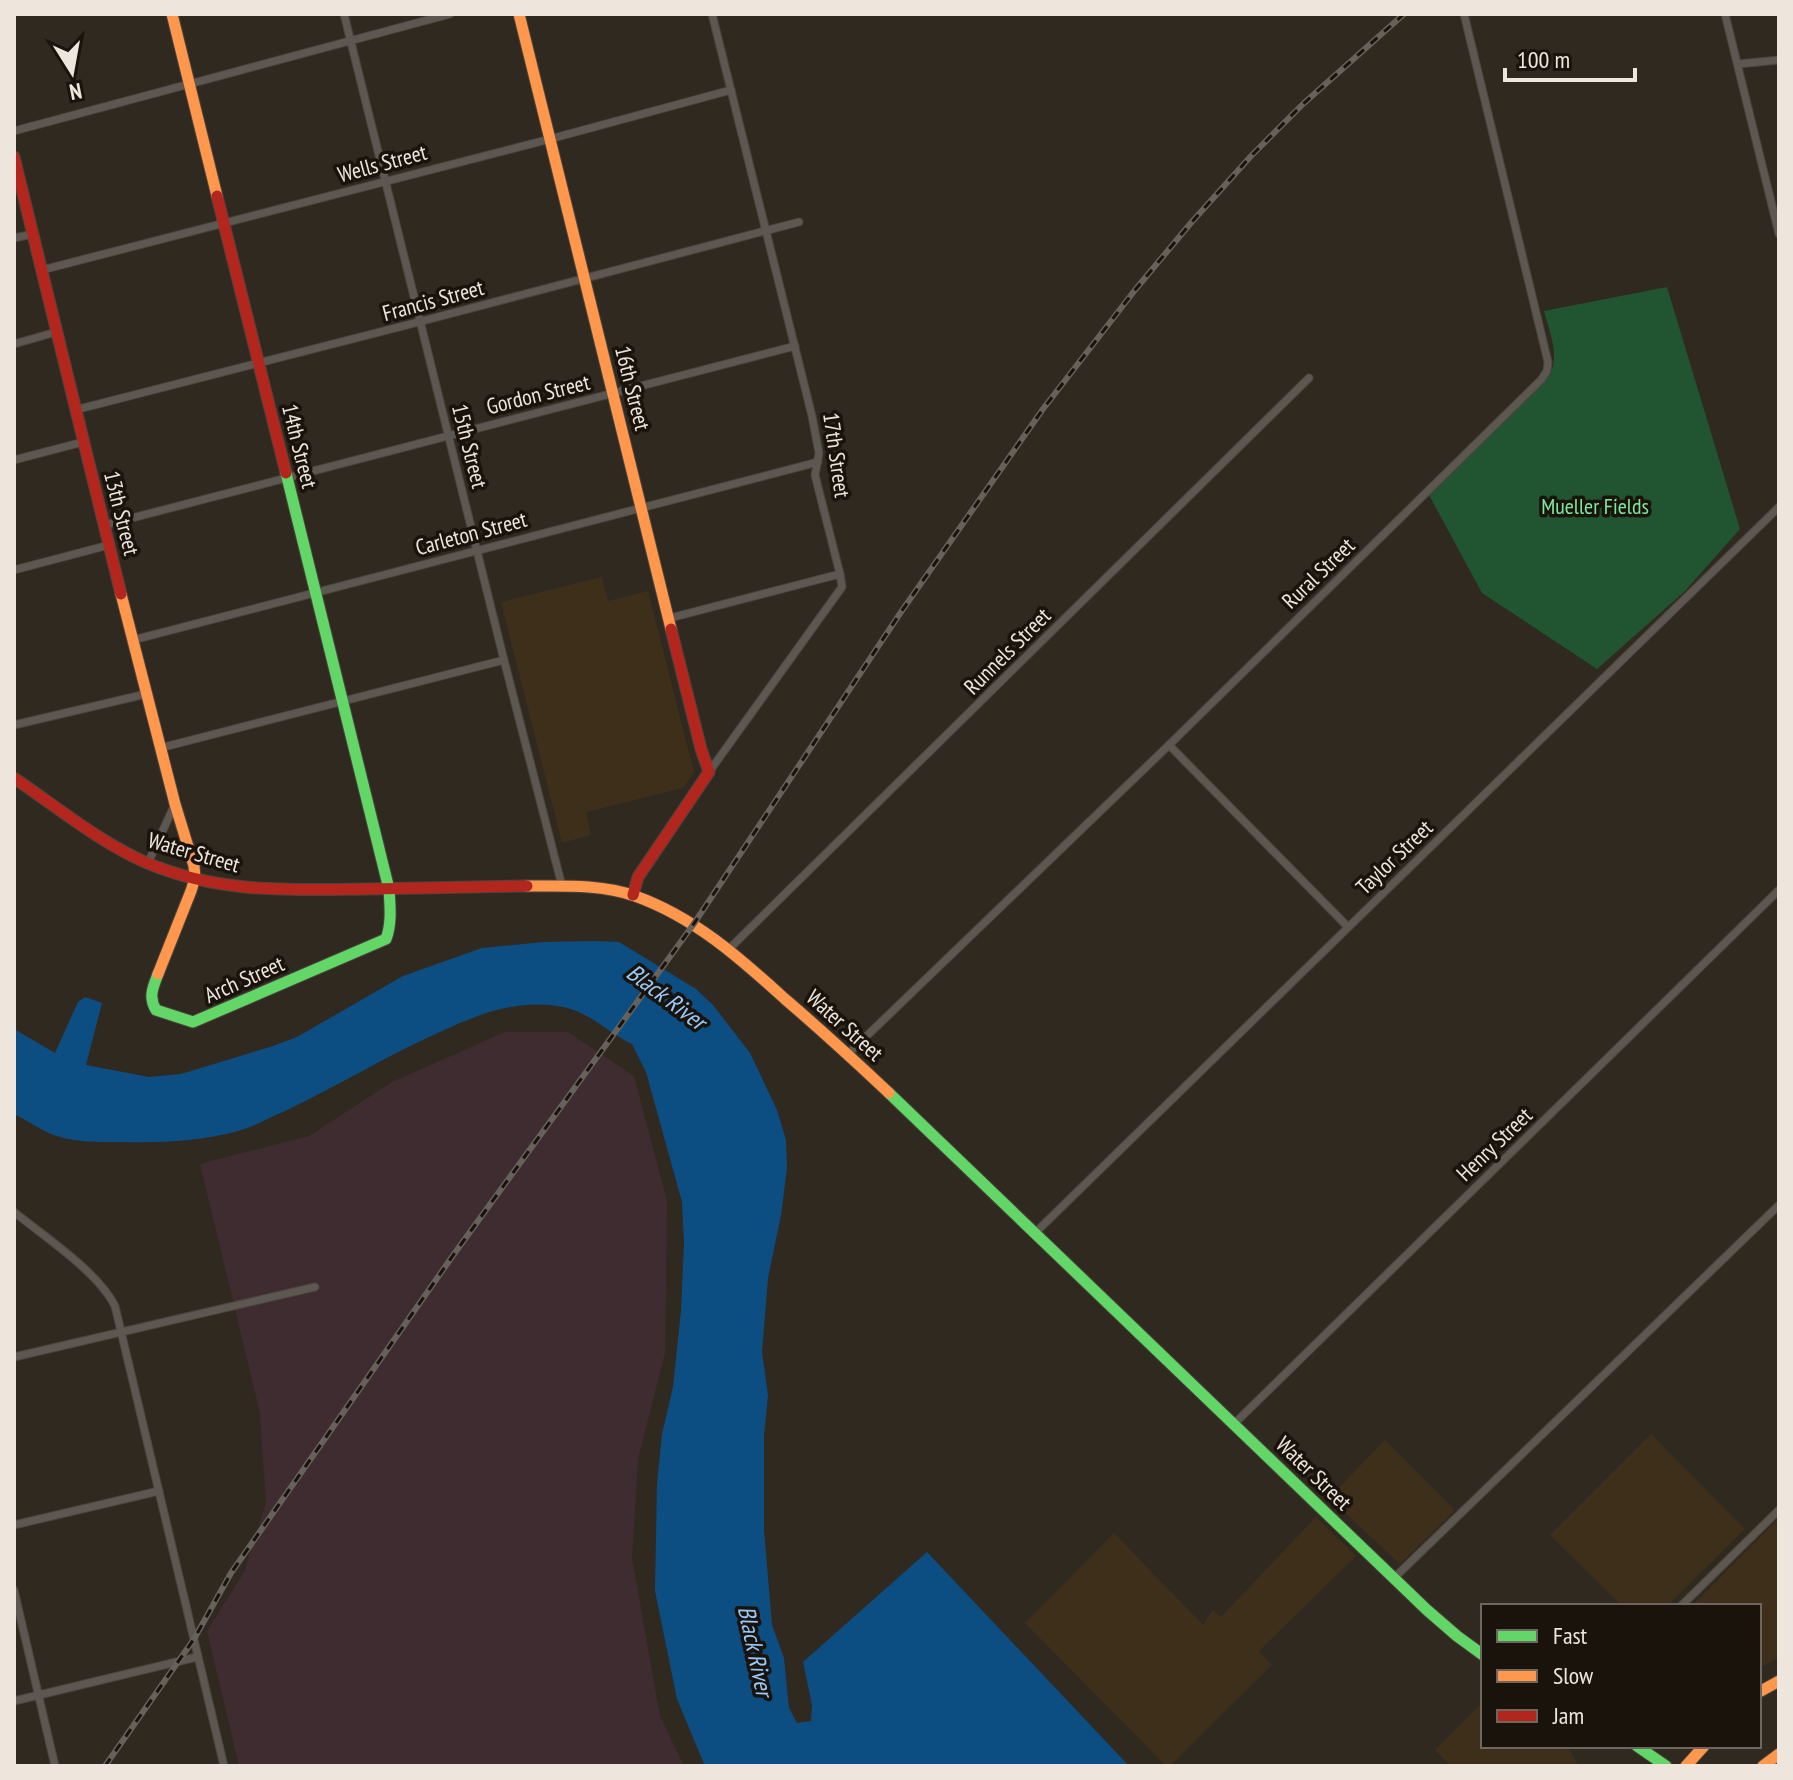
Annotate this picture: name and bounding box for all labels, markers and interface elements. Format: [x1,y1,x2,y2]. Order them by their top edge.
north arrow [32,32,112,112]
scale bar [1505,32,1635,82]
text: 100 m [1517,44,1570,75]
text: N [67,77,84,107]
street label: Wells Street [334,138,430,188]
street label: Francis Street [379,273,487,327]
street label: 16th Street [609,343,657,433]
street label: Gordon Street [484,368,592,420]
street label: 14th Street [276,401,324,491]
street label: 15th Street [446,401,494,491]
street label: 17th Street [817,411,857,499]
street label: 13th Street [98,468,146,558]
park label: Mueller Fields [1541,492,1649,520]
street label: Carleton Street [412,505,530,561]
street label: Rural Street [1276,532,1360,614]
street label: Runnels Street [958,602,1056,700]
street label: Taylor Street [1350,814,1438,900]
street label: Water Street [145,826,243,878]
street label: Arch Street [200,949,288,1009]
water label: Black River [620,957,715,1039]
street label: Water Street [801,983,889,1067]
street label: Henry Street [1450,1101,1538,1187]
street label: Water Street [1270,1430,1358,1516]
water label: Black River [731,1603,781,1702]
legend [1481,1604,1761,1748]
text: Fast [1553,1620,1588,1651]
text: Slow [1553,1660,1594,1691]
text: Jam [1552,1700,1584,1731]

